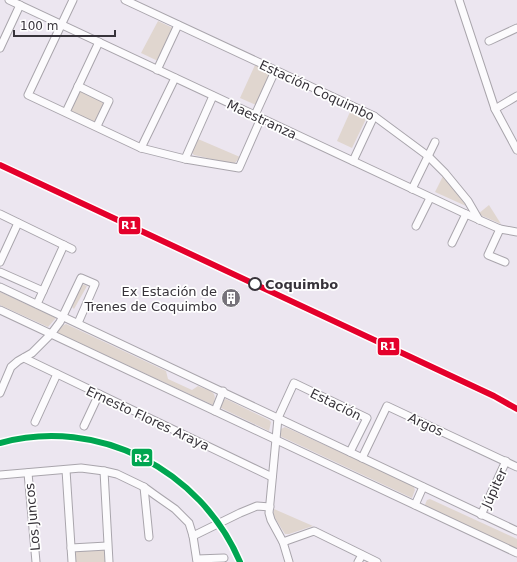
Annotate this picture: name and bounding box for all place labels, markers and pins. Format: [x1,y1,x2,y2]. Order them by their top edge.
marker: Coquimbo [248,277,262,291]
place label: Coquimbo [265,277,338,292]
place label: Ex Estación de Trenes de Coquimbo [83,284,217,314]
building icon: Ex Estación de Trenes de Coquimbo [220,287,242,309]

